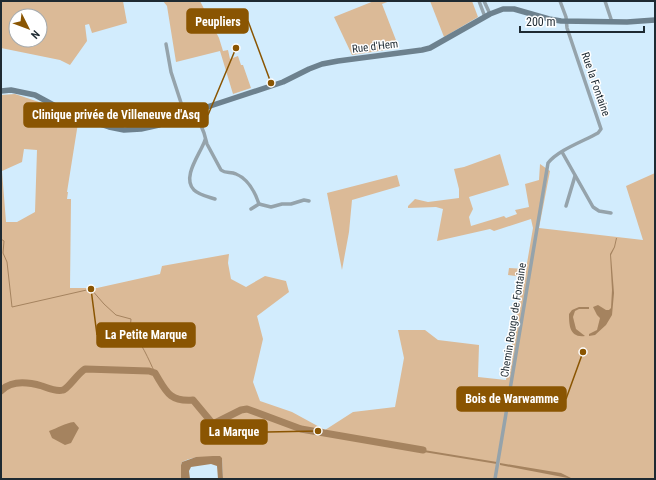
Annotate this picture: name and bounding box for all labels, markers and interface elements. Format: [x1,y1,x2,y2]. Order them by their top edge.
north arrow [8,8,48,48]
scale bar [520,8,644,34]
callout: Peupliers [187,9,248,33]
text: Peupliers [195,15,241,29]
text: 200 m [526,15,556,29]
text: N [28,27,42,41]
street label: Rue d'Hem [351,37,399,56]
street label: Rue la Fontaine [579,51,613,118]
callout: Clinique privée de Villeneuve d'Asq [24,103,208,127]
text: Clinique privée de Villeneuve d'Asq [32,108,200,122]
street label: Chemin Rouge de Fontaine [498,262,529,378]
callout: La Petite Marque [97,323,195,347]
text: La Petite Marque [105,328,187,342]
callout: Bois de Warwamme [457,387,566,411]
text: Bois de Warwamme [465,392,559,406]
callout: La Marque [201,420,267,444]
text: La Marque [209,425,259,439]

